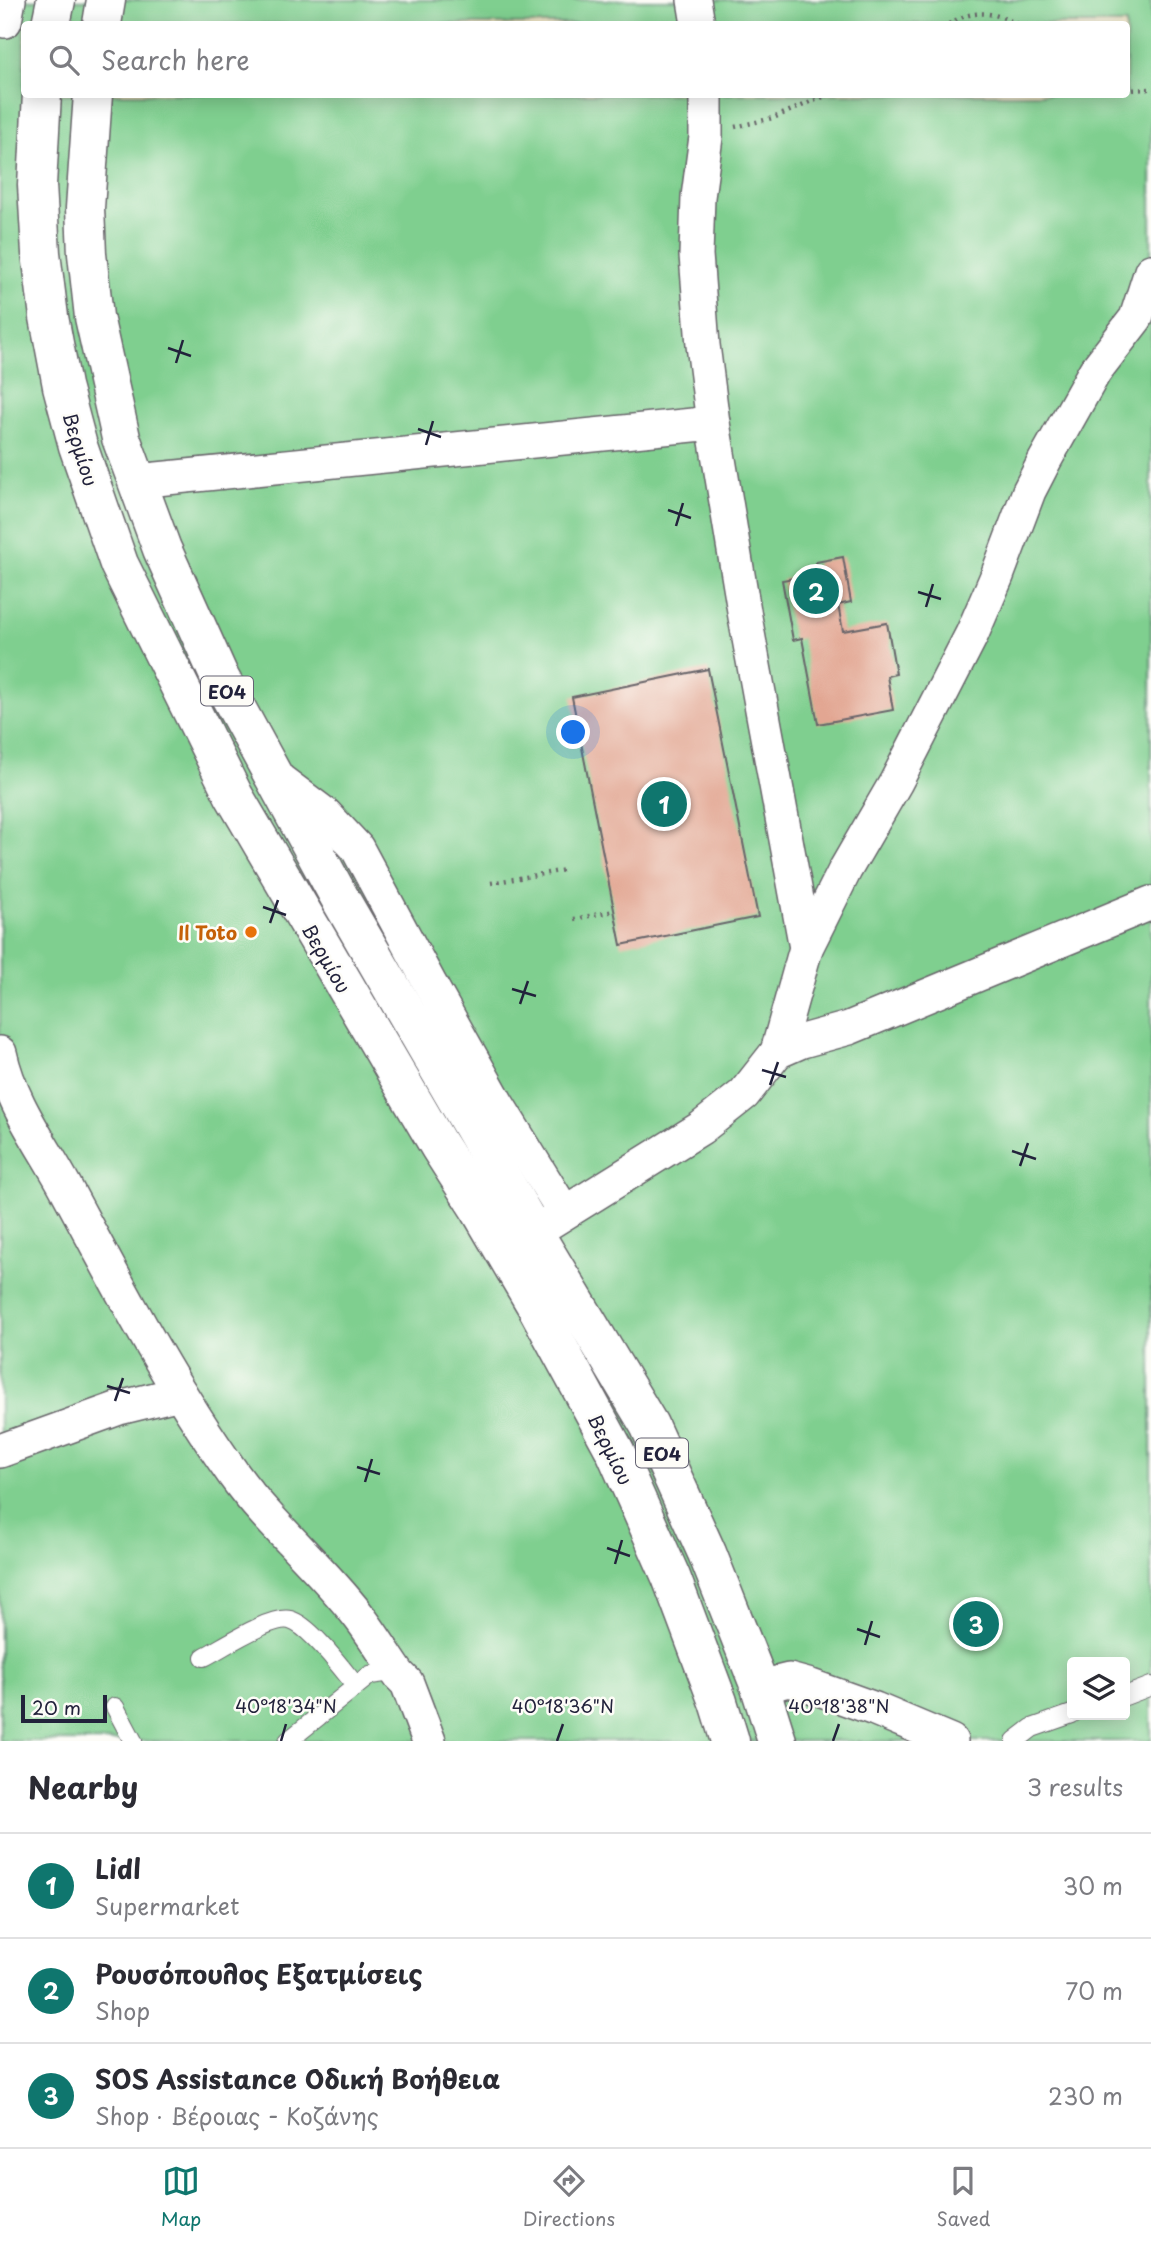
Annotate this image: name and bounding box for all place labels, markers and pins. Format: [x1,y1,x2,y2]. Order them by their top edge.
pin: 2 [793,565,839,617]
pin: 1 [641,778,687,830]
place label: Il Toto [178,918,237,946]
marker: Il Toto [243,924,259,940]
pin: 3 [953,1598,999,1650]

